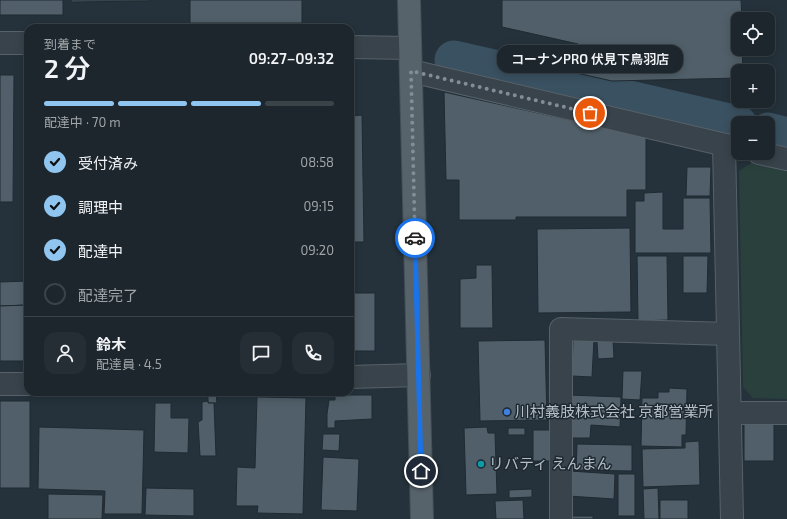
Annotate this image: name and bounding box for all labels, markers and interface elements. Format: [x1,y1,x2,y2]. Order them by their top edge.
map controls [731,12,775,160]
button: locate [731,12,775,56]
text: 到着まで [44,36,96,52]
callout: コーナンPRO 伏見下鳥羽店 [497,45,683,73]
text: 09:27–09:32 [249,49,334,67]
text: コーナンPRO 伏見下鳥羽店 [511,51,669,67]
text: 2 分 [44,52,91,83]
button: + [731,64,775,108]
pin [573,96,607,130]
icon: bag [579,102,601,124]
text: 配達中 · 70 m [44,114,121,130]
button: − [731,116,775,160]
icon: check [44,151,66,173]
text: 受付済み [78,154,138,172]
text: 08:58 [300,154,334,170]
icon: check [44,195,66,217]
text: 調理中 [78,198,123,216]
text: 09:15 [304,198,334,214]
courier [395,218,435,258]
icon: car [404,227,426,249]
icon: check [44,239,66,261]
text: 配達中 [78,242,123,260]
text: 09:20 [301,242,334,258]
text: 配達完了 [78,286,138,304]
button: person [44,332,86,374]
button: chat [240,332,282,374]
button: phone [292,332,334,374]
text: 鈴木 [96,335,126,353]
text: 配達員 · 4.5 [96,356,162,372]
place label: 川村義肢株式会社 京都営業所 [515,402,713,420]
marker: 川村義肢株式会社 京都営業所 [502,407,512,417]
pin [404,454,438,488]
place label: リバティ えんまん [489,454,611,472]
marker: リバティ えんまん [476,459,486,469]
icon: home [410,460,432,482]

